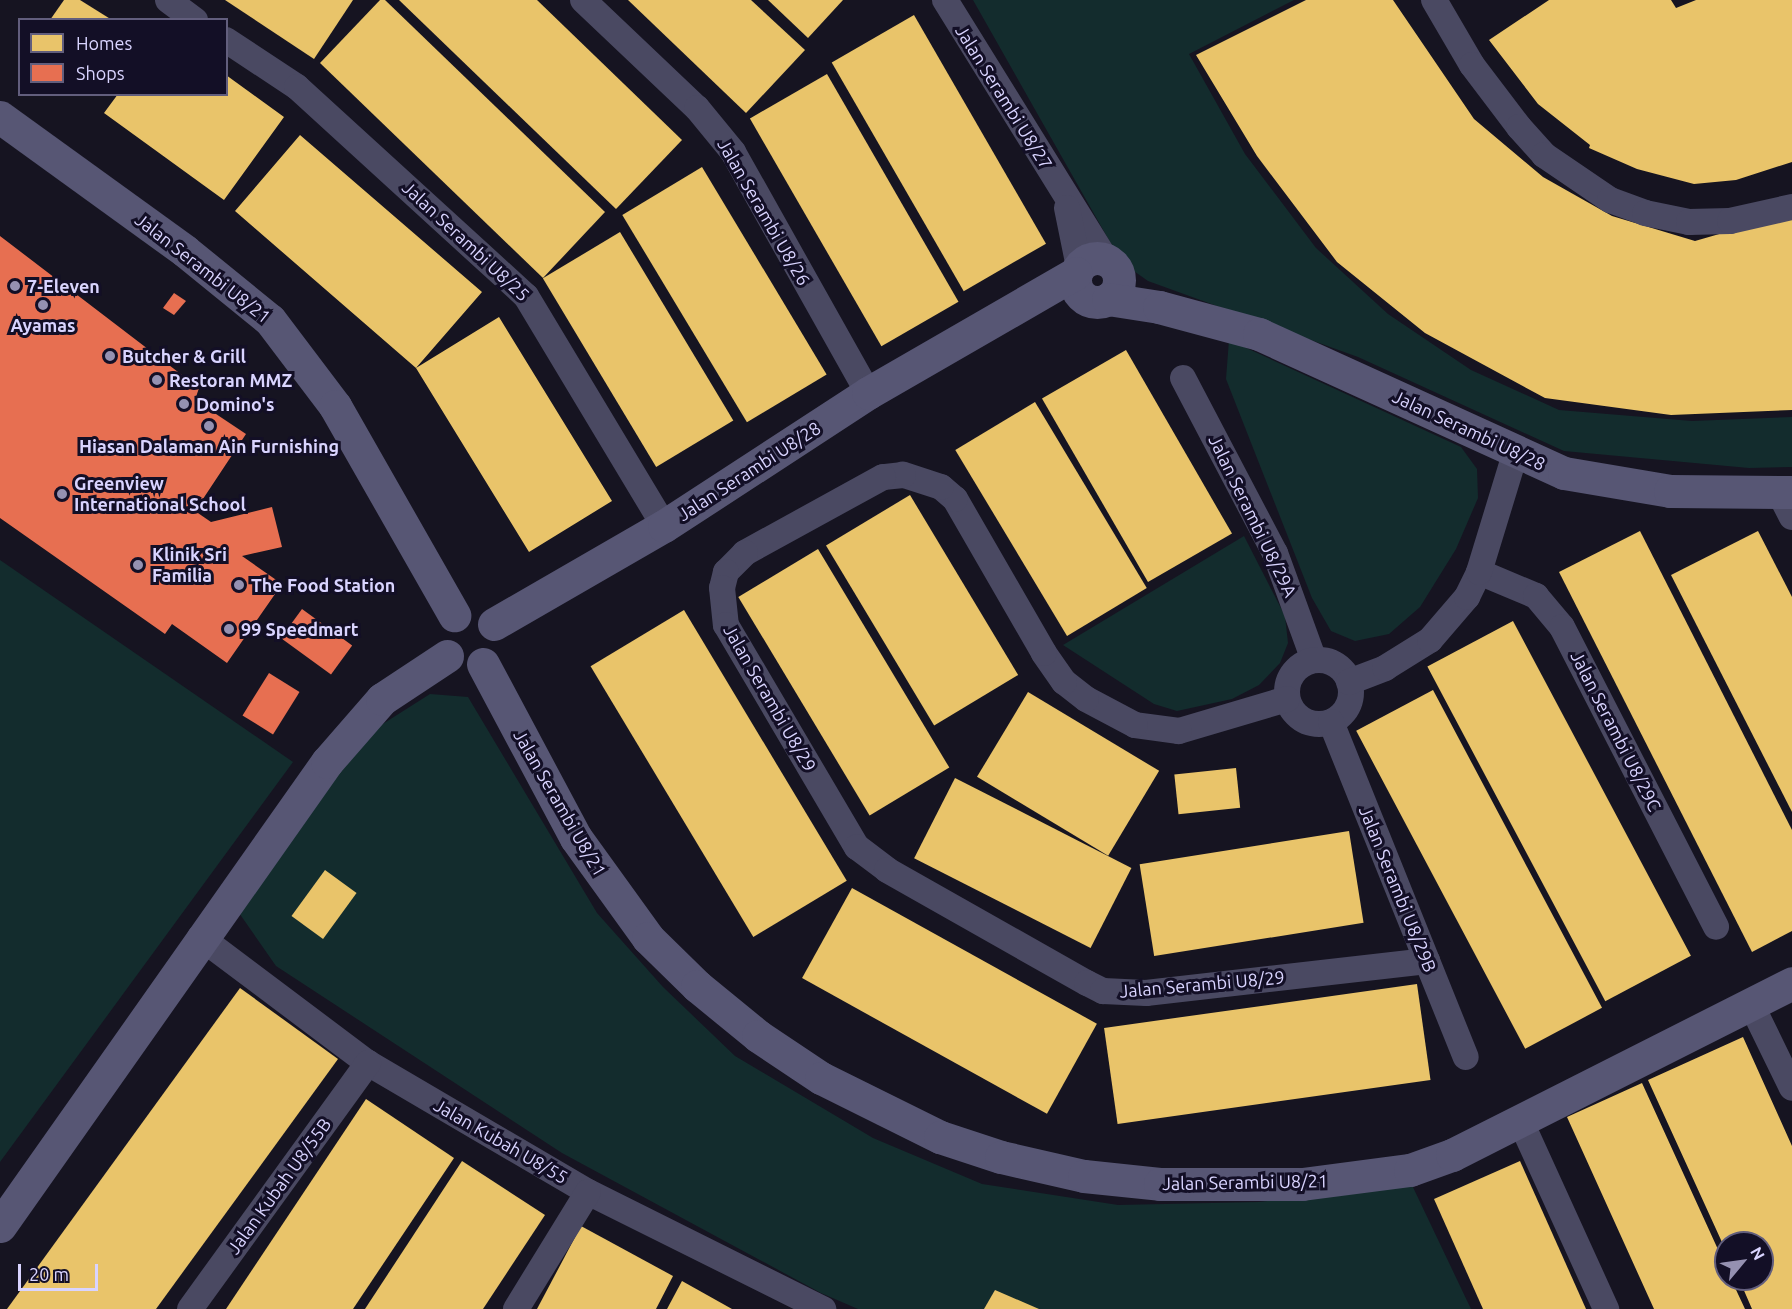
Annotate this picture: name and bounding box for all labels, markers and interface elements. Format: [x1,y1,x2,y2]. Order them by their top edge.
legend [18,18,228,96]
street label: Jalan Serambi U8/27 [951,21,1057,173]
text: Homes [76,33,132,53]
text: Shops [76,63,125,83]
street label: Jalan Serambi U8/26 [713,135,815,289]
street label: Jalan Serambi U8/25 [398,177,534,305]
street label: Jalan Serambi U8/21 [131,208,275,328]
place label: 7-Eleven [27,275,100,297]
marker: 7-Eleven [8,279,22,293]
marker: Ayamas [36,298,50,312]
place label: Ayamas [10,314,76,336]
place label: Butcher & Grill [122,345,246,367]
marker: Butcher & Grill [103,349,117,363]
place label: Restoran MMZ [169,369,292,391]
marker: Restoran MMZ [150,373,164,387]
street label: Jalan Serambi U8/28 [1389,385,1549,475]
place label: Domino's [196,393,274,415]
marker: Domino's [177,397,191,411]
street label: Jalan Serambi U8/28 [674,417,824,525]
marker: Hiasan Dalaman Ain Furnishing [202,419,216,433]
street label: Jalan Serambi U8/29A [1204,431,1302,601]
place label: Hiasan Dalaman Ain Furnishing [79,435,339,457]
place label: Greenview International School [74,473,246,516]
marker: Greenview International School [55,487,69,501]
place label: Klinik Sri Familia [152,544,227,586]
marker: Klinik Sri Familia [129,556,147,574]
place label: The Food Station [251,574,395,596]
marker: The Food Station [232,578,246,592]
place label: 99 Speedmart [241,618,359,640]
street label: Jalan Serambi U8/29 [719,621,821,775]
marker: 99 Speedmart [222,622,236,636]
street label: Jalan Serambi U8/29C [1566,647,1666,815]
street label: Jalan Serambi U8/21 [509,726,611,880]
street label: Jalan Serambi U8/29B [1355,803,1441,975]
street label: Jalan Serambi U8/29 [1118,966,1286,1002]
street label: Jalan Kubah U8/55 [430,1094,572,1188]
street label: Jalan Kubah U8/55B [222,1114,336,1258]
street label: Jalan Serambi U8/21 [1162,1170,1328,1194]
north arrow [1714,1231,1774,1291]
text: N [1747,1244,1769,1263]
scale bar [21,1252,100,1290]
text: 20 m [29,1264,69,1284]

